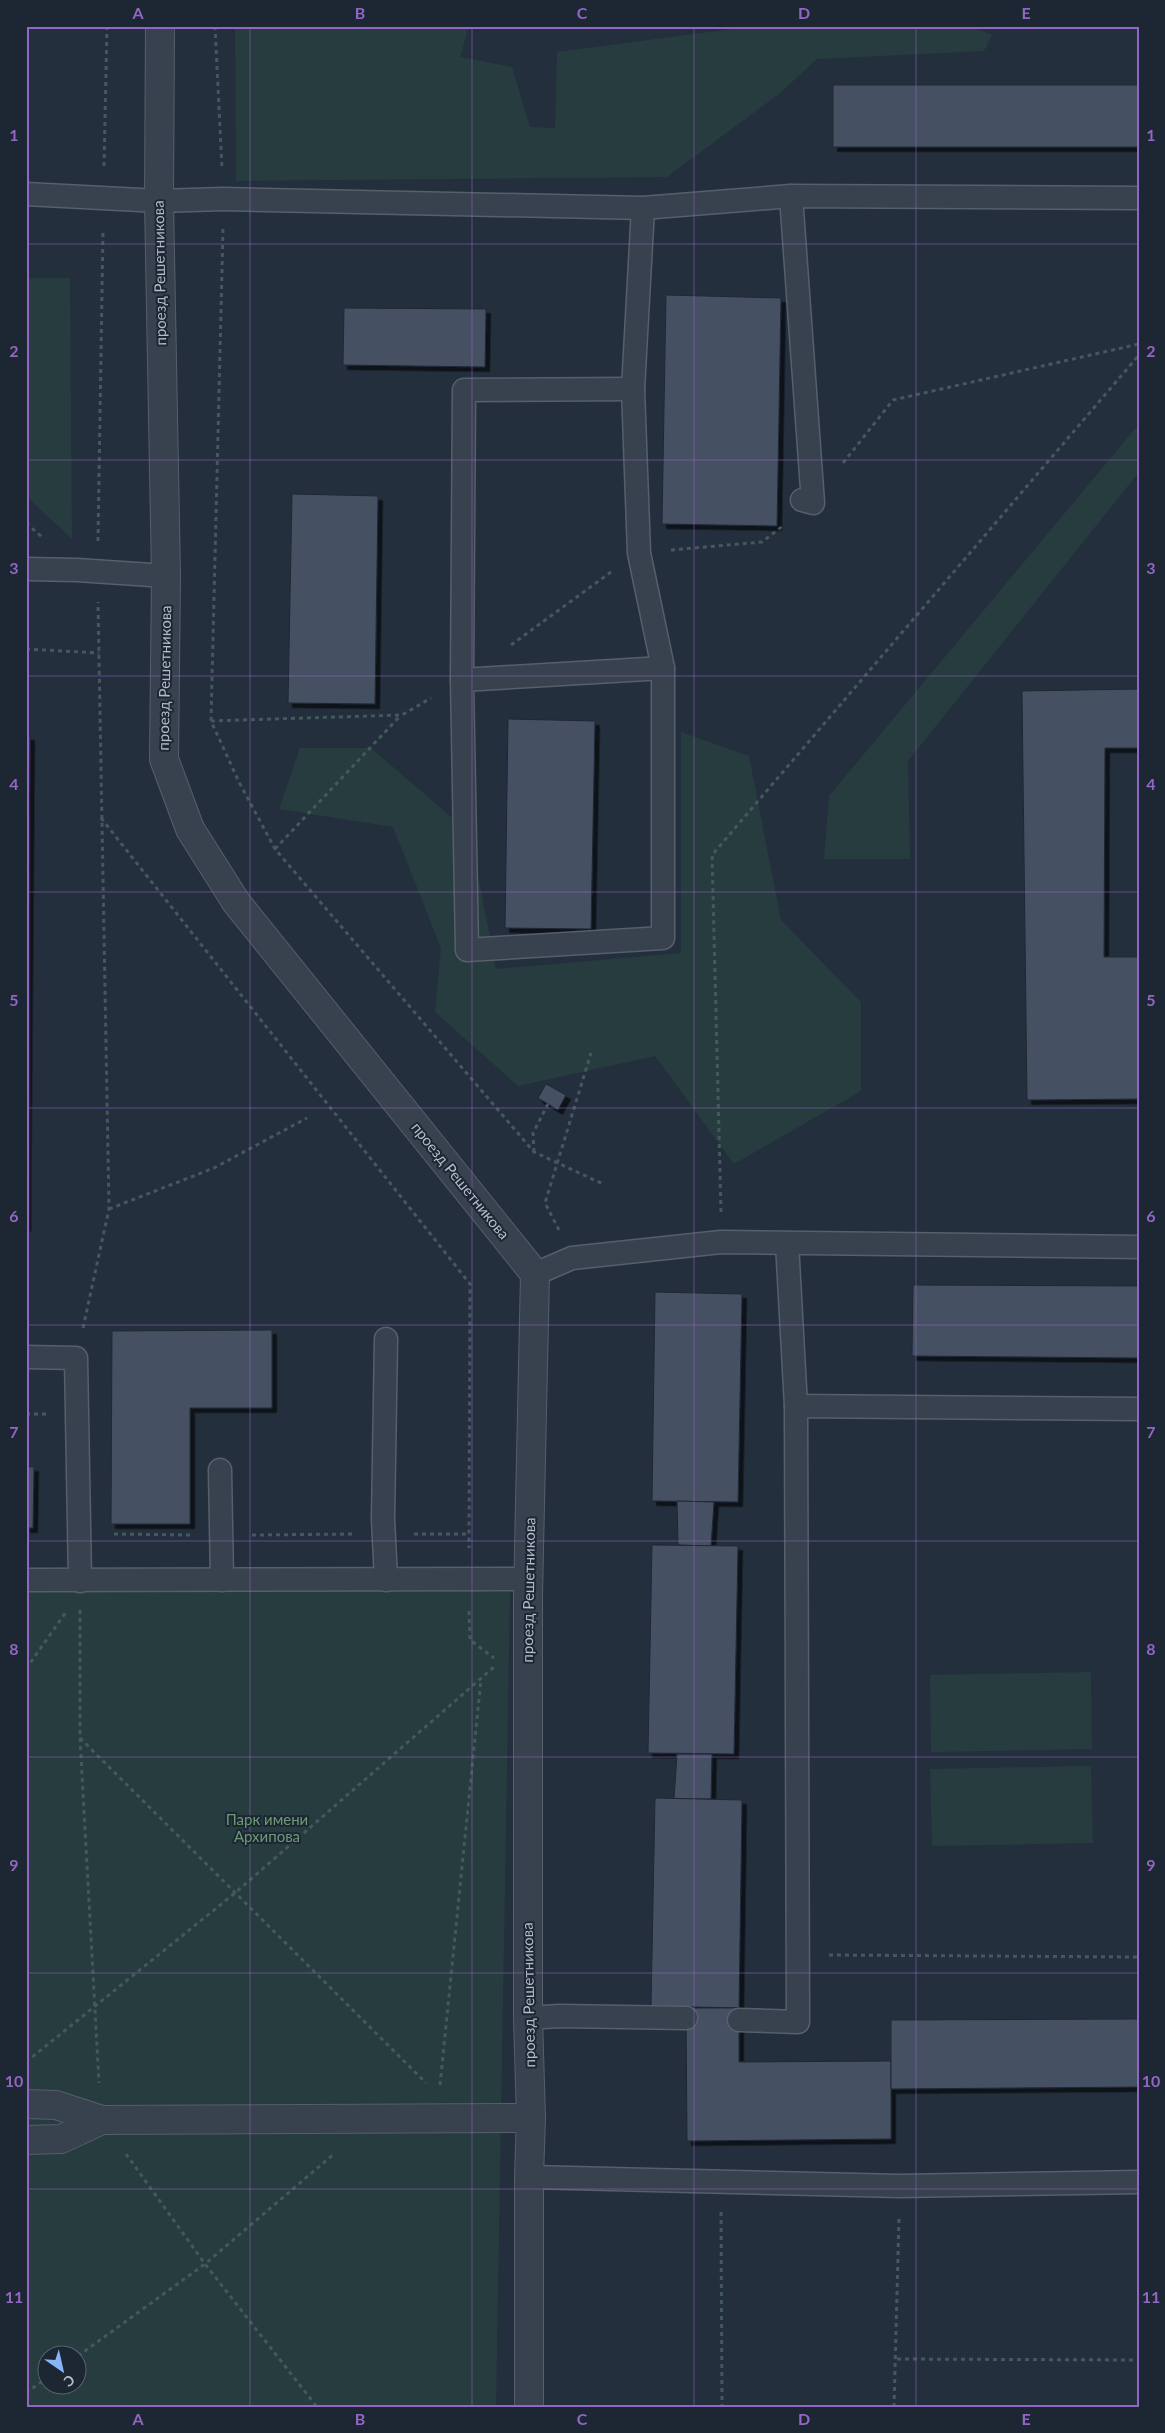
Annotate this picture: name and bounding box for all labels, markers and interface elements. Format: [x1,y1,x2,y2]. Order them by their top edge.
text: A [131,3,144,22]
text: B [355,3,365,22]
text: C [577,3,588,22]
text: D [798,3,810,22]
text: E [1021,3,1031,22]
text: 1 [9,125,19,144]
text: 1 [1146,125,1156,144]
street label: проезд Решетникова [149,200,169,346]
text: 2 [9,341,19,360]
text: 2 [1146,341,1156,360]
text: 3 [9,558,19,577]
text: 3 [1146,558,1156,577]
street label: проезд Решетникова [154,605,174,751]
text: 4 [9,774,19,793]
text: 4 [1146,774,1156,793]
text: 5 [9,990,19,1009]
text: 5 [1146,990,1156,1009]
street label: проезд Решетникова [408,1118,513,1242]
text: 6 [9,1206,19,1225]
text: 6 [1146,1206,1156,1225]
text: 7 [9,1422,19,1441]
text: 7 [1146,1422,1156,1441]
street label: проезд Решетникова [518,1517,538,1663]
text: 8 [9,1639,19,1658]
text: 8 [1146,1639,1156,1658]
park label: Парк имени Архипова [226,1810,308,1845]
text: 9 [9,1855,19,1874]
text: 9 [1146,1855,1156,1874]
street label: проезд Решетникова [518,1922,538,2068]
text: 10 [5,2071,23,2090]
text: 10 [1142,2071,1160,2090]
text: 11 [5,2287,23,2306]
text: 11 [1142,2287,1160,2306]
north arrow [38,2346,88,2396]
text: С [60,2372,78,2391]
text: A [131,2409,144,2428]
text: B [355,2409,365,2428]
text: C [577,2409,588,2428]
text: D [798,2409,810,2428]
text: E [1021,2409,1031,2428]

